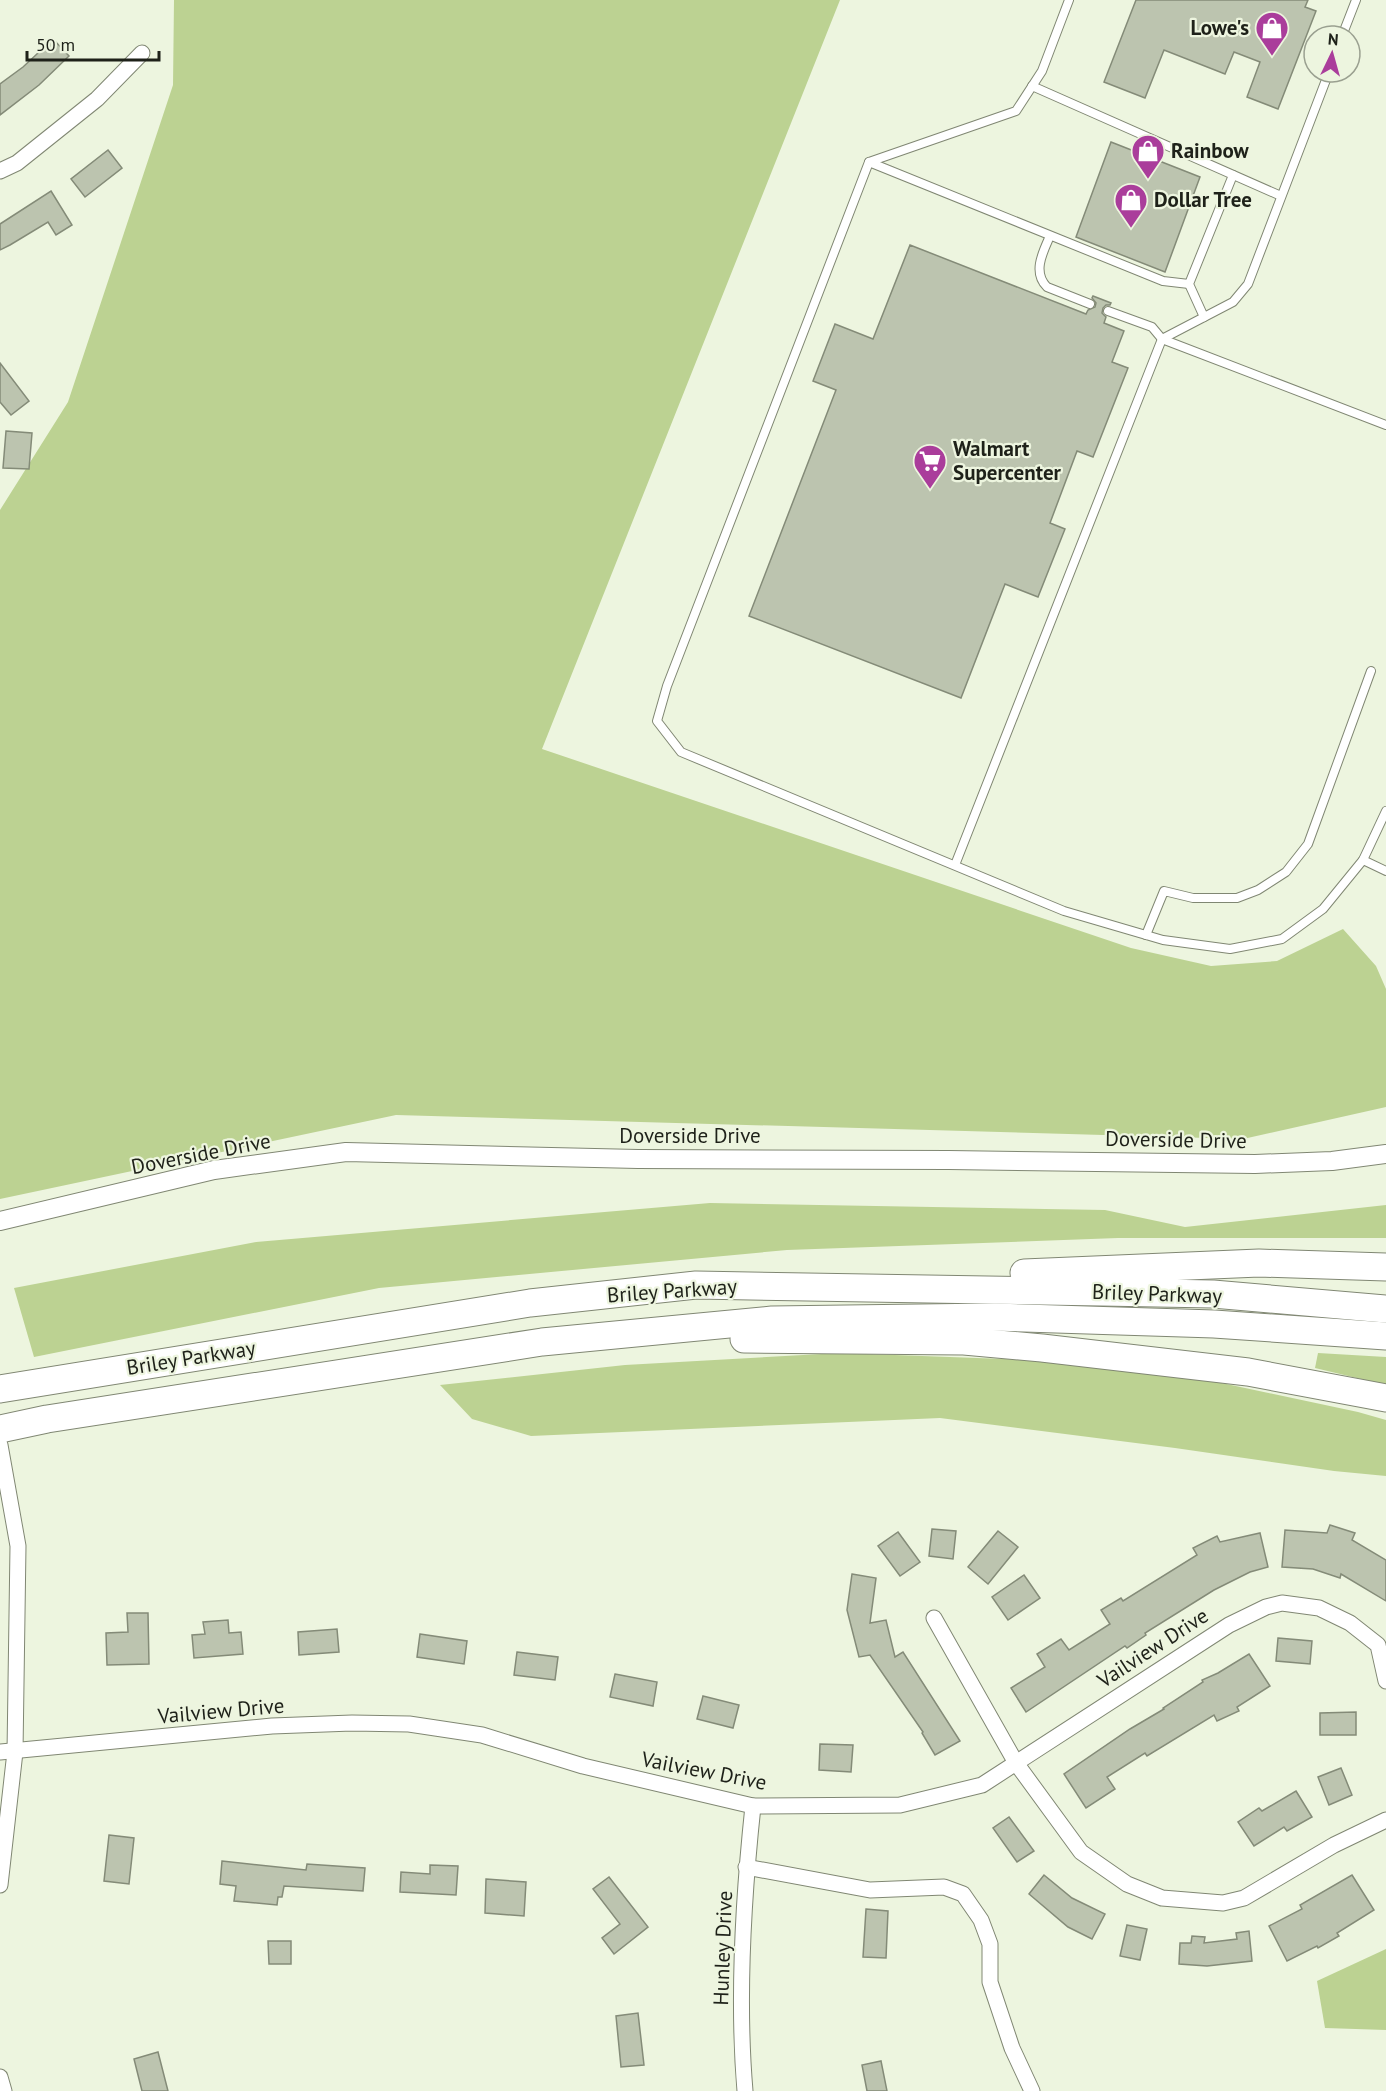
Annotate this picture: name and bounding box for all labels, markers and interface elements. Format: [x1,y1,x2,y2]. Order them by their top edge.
shop icon: Lowe's [1254,10,1290,57]
place label: Lowe's [1191,14,1249,41]
scale bar [27,24,159,62]
north arrow [1302,24,1362,84]
text: N [1327,29,1339,49]
text: 50 m [36,33,75,56]
shop icon: Rainbow [1130,133,1166,180]
place label: Rainbow [1171,137,1249,164]
shop icon: Dollar Tree [1113,182,1149,229]
place label: Dollar Tree [1154,186,1252,213]
place label: Walmart Supercenter [953,435,1062,486]
supermarket icon: Walmart Supercenter [912,443,948,490]
street label: Doverside Drive [619,1122,761,1149]
street label: Doverside Drive [1105,1125,1247,1154]
street label: Doverside Drive [129,1127,273,1180]
street label: Briley Parkway [606,1272,738,1309]
street label: Briley Parkway [1091,1278,1223,1309]
street label: Briley Parkway [124,1334,258,1381]
street label: Vailview Drive [1091,1602,1213,1694]
street label: Vailview Drive [156,1692,285,1730]
street label: Vailview Drive [638,1745,769,1796]
street label: Hunley Drive [707,1890,738,2006]

